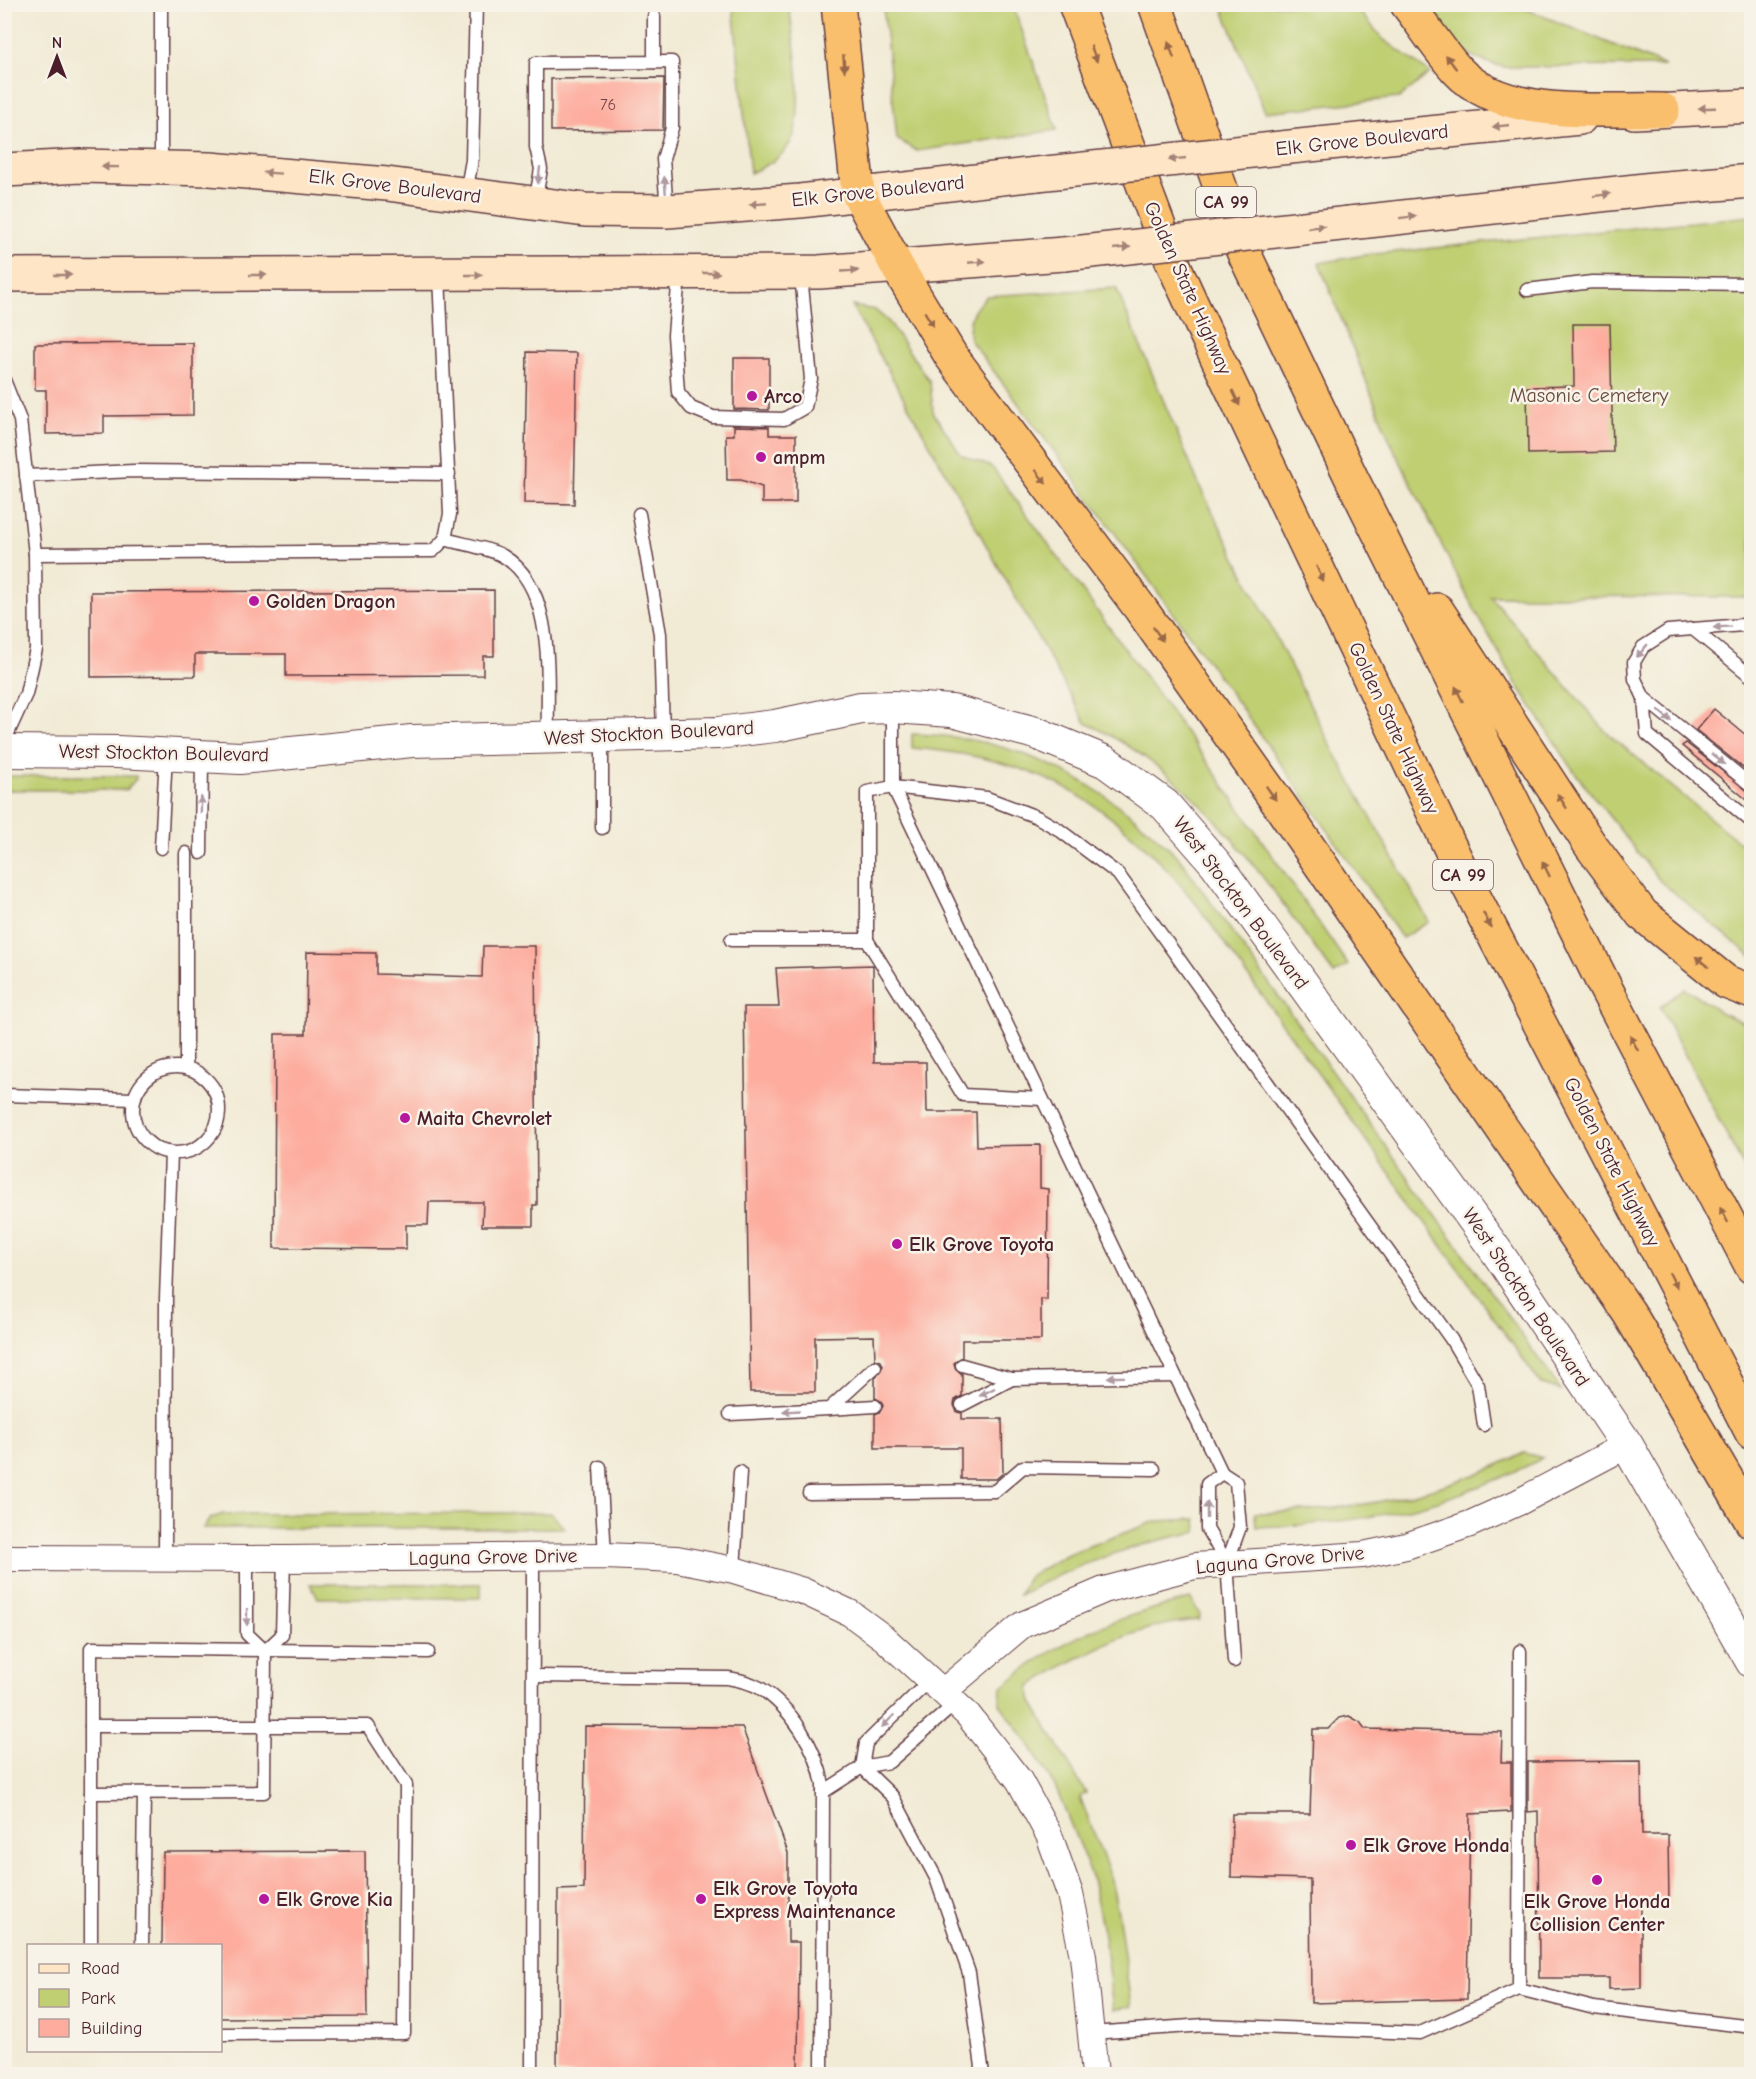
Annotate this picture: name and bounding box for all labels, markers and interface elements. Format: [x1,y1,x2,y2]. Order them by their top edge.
north arrow [27,27,87,87]
text: N [52,34,62,52]
one-way arrow [1166,41,1176,59]
one-way arrow [1090,45,1099,63]
one-way arrow [839,53,849,72]
one-way arrow [1445,54,1457,70]
house number: 76 [600,96,616,114]
one-way arrow [1698,103,1717,112]
street label: Elk Grove Boulevard [1274,119,1450,161]
one-way arrow [1491,121,1510,131]
one-way arrow [1167,154,1186,164]
one-way arrow [100,162,119,172]
street label: Elk Grove Boulevard [307,164,483,208]
one-way arrow [534,166,543,185]
one-way arrow [262,168,281,178]
street label: Elk Grove Boulevard [790,170,966,212]
one-way arrow [660,176,670,195]
road number: CA 99 [1196,187,1256,217]
one-way arrow [1593,190,1612,199]
street label: Golden State Highway [1139,198,1237,378]
one-way arrow [749,199,768,209]
one-way arrow [1399,212,1418,222]
one-way arrow [1306,222,1325,232]
one-way arrow [1112,243,1131,253]
one-way arrow [968,257,987,267]
one-way arrow [840,266,859,276]
one-way arrow [701,268,720,278]
one-way arrow [54,270,73,280]
one-way arrow [249,270,268,280]
one-way arrow [464,270,483,280]
one-way arrow [923,311,934,327]
park label: Masonic Cemetery [1510,384,1668,407]
place label: Arco [764,385,802,408]
marker: Arco [745,389,759,403]
one-way arrow [1232,390,1241,407]
place label: ampm [773,446,825,469]
marker: ampm [754,450,768,464]
one-way arrow [1035,470,1047,485]
one-way arrow [1316,566,1325,583]
place label: Golden Dragon [266,590,396,613]
marker: Golden Dragon [247,594,261,608]
one-way arrow [1713,622,1732,631]
one-way arrow [1152,625,1164,641]
street label: Golden State Highway [1344,638,1444,818]
one-way arrow [1635,644,1649,659]
one-way arrow [1454,685,1464,702]
one-way arrow [1657,709,1673,722]
street label: West Stockton Boulevard [543,716,755,750]
street label: West Stockton Boulevard [59,740,269,766]
one-way arrow [1710,753,1726,766]
one-way arrow [1265,784,1277,800]
one-way arrow [1556,793,1567,809]
one-way arrow [197,795,206,814]
street label: West Stockton Boulevard [1169,812,1313,994]
road number: CA 99 [1433,860,1493,890]
one-way arrow [1541,860,1551,877]
one-way arrow [1482,912,1492,929]
one-way arrow [1694,956,1710,969]
one-way arrow [1629,1034,1639,1051]
street label: Golden State Highway [1559,1073,1665,1251]
place label: Maita Chevrolet [417,1107,552,1130]
marker: Maita Chevrolet [398,1111,412,1125]
street label: West Stockton Boulevard [1458,1203,1594,1391]
one-way arrow [1720,1207,1729,1224]
place label: Elk Grove Toyota [909,1233,1054,1256]
marker: Elk Grove Toyota [890,1237,904,1251]
one-way arrow [1668,1272,1678,1289]
one-way arrow [1107,1372,1126,1382]
one-way arrow [978,1387,995,1397]
one-way arrow [781,1406,800,1415]
one-way arrow [1202,1500,1212,1519]
street label: Laguna Grove Drive [1195,1541,1365,1579]
street label: Laguna Grove Drive [408,1544,578,1570]
one-way arrow [242,1608,252,1627]
one-way arrow [881,1714,895,1728]
place label: Elk Grove Honda [1363,1834,1510,1857]
marker: Elk Grove Honda [1344,1838,1358,1852]
marker: Elk Grove Honda Collision Center [1590,1873,1604,1887]
place label: Elk Grove Toyota Express Maintenance [713,1877,896,1923]
place label: Elk Grove Kia [276,1888,393,1911]
place label: Elk Grove Honda Collision Center [1524,1890,1670,1936]
marker: Elk Grove Kia [257,1892,271,1906]
marker: Elk Grove Toyota Express Maintenance [694,1892,708,1906]
legend [27,1944,222,2052]
text: Road [81,1958,120,1979]
text: Park [81,1988,116,2009]
text: Building [81,2018,143,2039]

